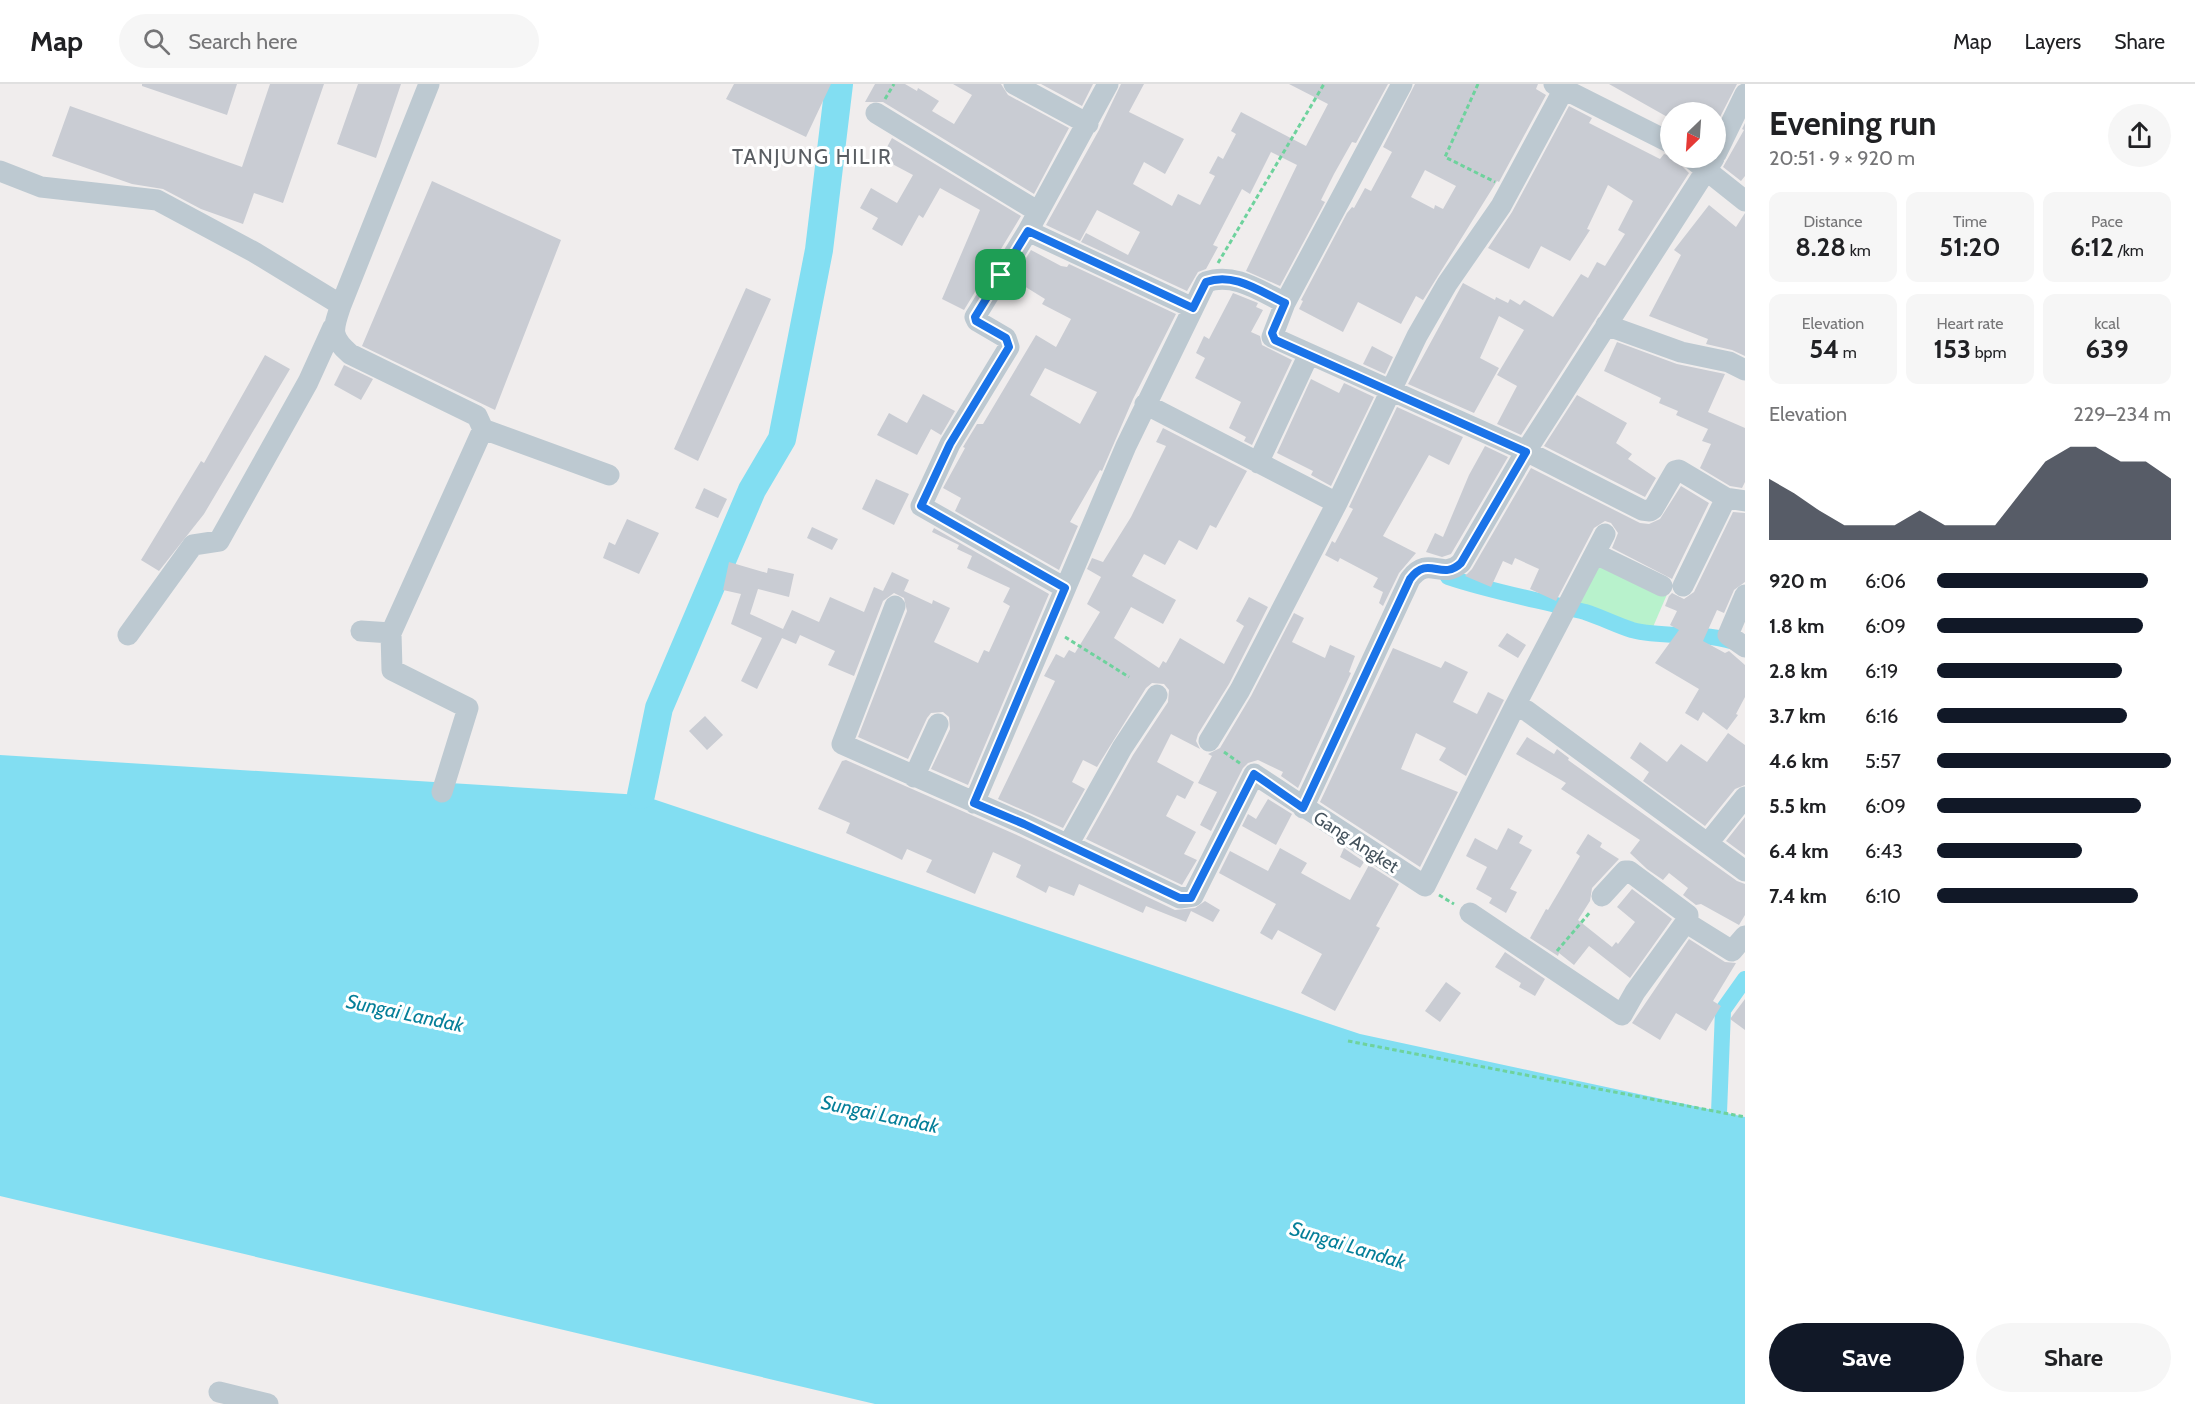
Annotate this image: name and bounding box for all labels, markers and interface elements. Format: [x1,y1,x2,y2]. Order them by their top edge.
search box [119,14,539,68]
text: Map [30,24,83,58]
icon: search [140,25,173,58]
text: Search here [188,28,297,55]
text: Map [1953,29,1992,54]
text: Layers [2025,29,2081,54]
text: Share [2114,29,2165,54]
north arrow [1660,102,1726,168]
map controls [1660,102,1726,168]
text: Evening run [1769,103,1936,143]
button: share [2108,104,2171,167]
district label: TANJUNG HILIR [732,144,892,169]
text: 20:51 · 9 × 920 m [1769,146,1915,170]
text: Distance [1804,212,1862,231]
text: Time [1953,212,1987,231]
text: Pace [2091,212,2123,231]
text: 8.28 [1795,231,1846,263]
text: 51:20 [1939,231,2001,263]
text: 6:12 [2070,231,2114,263]
text: km [1846,241,1871,260]
text: /km [2114,241,2144,260]
pin [975,249,1026,300]
icon: arrive [984,258,1017,291]
text: Elevation [1802,314,1864,333]
text: Heart rate [1937,314,2003,333]
text: kcal [2094,314,2120,333]
text: 54 [1809,333,1839,365]
text: 153 [1933,333,1971,365]
text: 639 [2085,333,2129,365]
text: m [1839,343,1857,362]
text: bpm [1971,343,2007,362]
text: Elevation [1769,402,1847,426]
text: 229–234 m [2073,402,2171,426]
text: 920 m [1769,569,1827,593]
text: 6:06 [1865,569,1906,593]
text: 1.8 km [1769,614,1824,638]
text: 6:09 [1865,614,1906,638]
text: 2.8 km [1769,659,1828,683]
text: 6:19 [1865,659,1898,683]
text: 3.7 km [1769,704,1826,728]
text: 6:16 [1865,704,1898,728]
text: 4.6 km [1769,749,1829,773]
text: 5:57 [1865,749,1901,773]
text: 5.5 km [1769,794,1827,818]
text: 6:09 [1865,794,1906,818]
street label: Gang Angket [1309,806,1403,878]
text: 6.4 km [1769,839,1829,863]
text: 6:43 [1865,839,1903,863]
text: 7.4 km [1769,884,1827,908]
text: 6:10 [1865,884,1901,908]
water label: Sungai Landak [344,989,467,1037]
water label: Sungai Landak [819,1090,942,1138]
water label: Sungai Landak [1287,1216,1410,1274]
button: Save [1769,1323,1964,1392]
button: Share [1976,1323,2171,1392]

